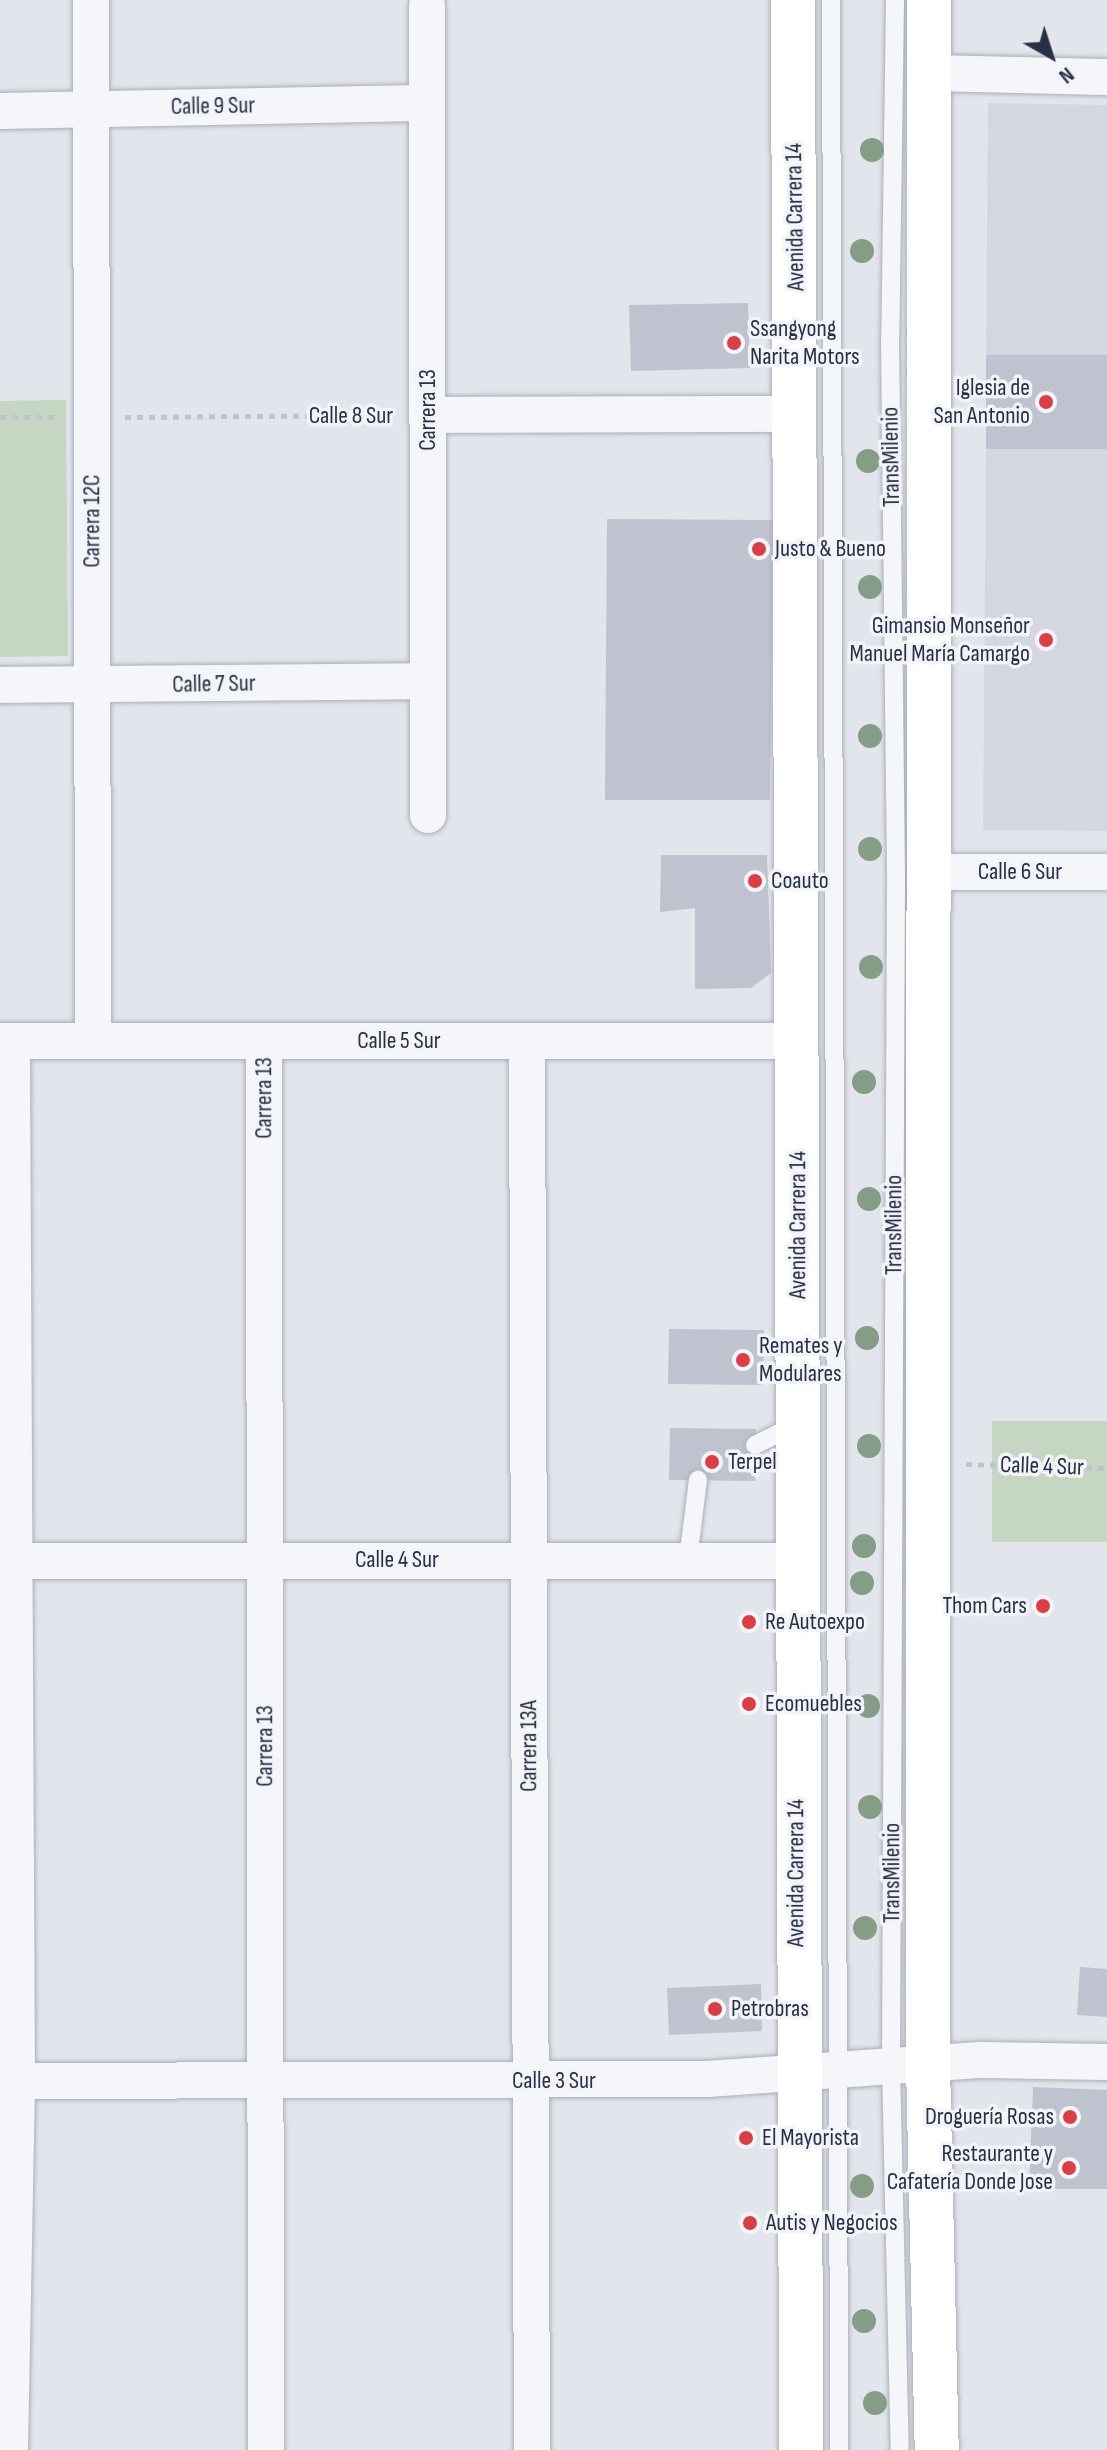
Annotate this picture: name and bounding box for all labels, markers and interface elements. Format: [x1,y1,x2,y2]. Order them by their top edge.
north arrow [1011,16,1091,96]
text: N [1053,61,1079,89]
street label: Calle 9 Sur [171,91,255,121]
street label: Avenida Carrera 14 [779,143,811,291]
place label: Ssangyong Narita Motors [750,315,860,371]
marker: Ssangyong Narita Motors [725,334,743,352]
street label: Carrera 13 [414,369,442,451]
place label: Iglesia de San Antonio [933,374,1030,430]
marker: Iglesia de San Antonio [1037,393,1055,411]
street label: Calle 8 Sur [309,402,393,430]
street label: TransMilenio [876,407,906,507]
street label: Carrera 12C [78,474,106,568]
place label: Justo & Bueno [775,535,886,563]
marker: Justo & Bueno [750,540,768,558]
place label: Gimansio Monseñor Manuel María Camargo [850,612,1030,668]
marker: Gimansio Monseñor Manuel María Camargo [1037,631,1055,649]
street label: Calle 7 Sur [172,669,256,699]
street label: Calle 6 Sur [978,858,1062,886]
place label: Coauto [771,867,829,895]
marker: Coauto [746,872,764,890]
street label: Calle 5 Sur [357,1027,441,1055]
street label: Carrera 13 [250,1057,278,1139]
street label: Avenida Carrera 14 [784,1151,812,1299]
street label: TransMilenio [880,1175,908,1275]
place label: Remates y Modulares [759,1332,843,1388]
marker: Remates y Modulares [734,1351,752,1369]
place label: Terpel [728,1448,777,1476]
street label: Calle 4 Sur [1000,1450,1084,1482]
marker: Terpel [703,1453,721,1471]
street label: Calle 4 Sur [355,1546,439,1574]
place label: Thom Cars [942,1592,1027,1620]
marker: Thom Cars [1034,1597,1052,1615]
place label: Re Autoexpo [765,1608,865,1636]
marker: Re Autoexpo [740,1613,758,1631]
place label: Ecomuebles [765,1690,862,1718]
marker: Ecomuebles [740,1695,758,1713]
street label: Carrera 13A [515,1700,543,1792]
street label: Carrera 13 [251,1705,279,1787]
street label: Avenida Carrera 14 [782,1799,810,1947]
street label: TransMilenio [878,1823,906,1923]
place label: Petrobras [731,1995,809,2023]
marker: Petrobras [706,2000,724,2018]
street label: Calle 3 Sur [512,2067,596,2095]
place label: Droguería Rosas [925,2103,1054,2131]
marker: Droguería Rosas [1061,2108,1079,2126]
place label: El Mayorista [762,2124,859,2152]
marker: El Mayorista [737,2129,755,2147]
place label: Restaurante y Cafatería Donde Jose [887,2140,1053,2196]
marker: Restaurante y Cafatería Donde Jose [1060,2159,1078,2177]
place label: Autis y Negocios [766,2209,898,2237]
marker: Autis y Negocios [741,2214,759,2232]

